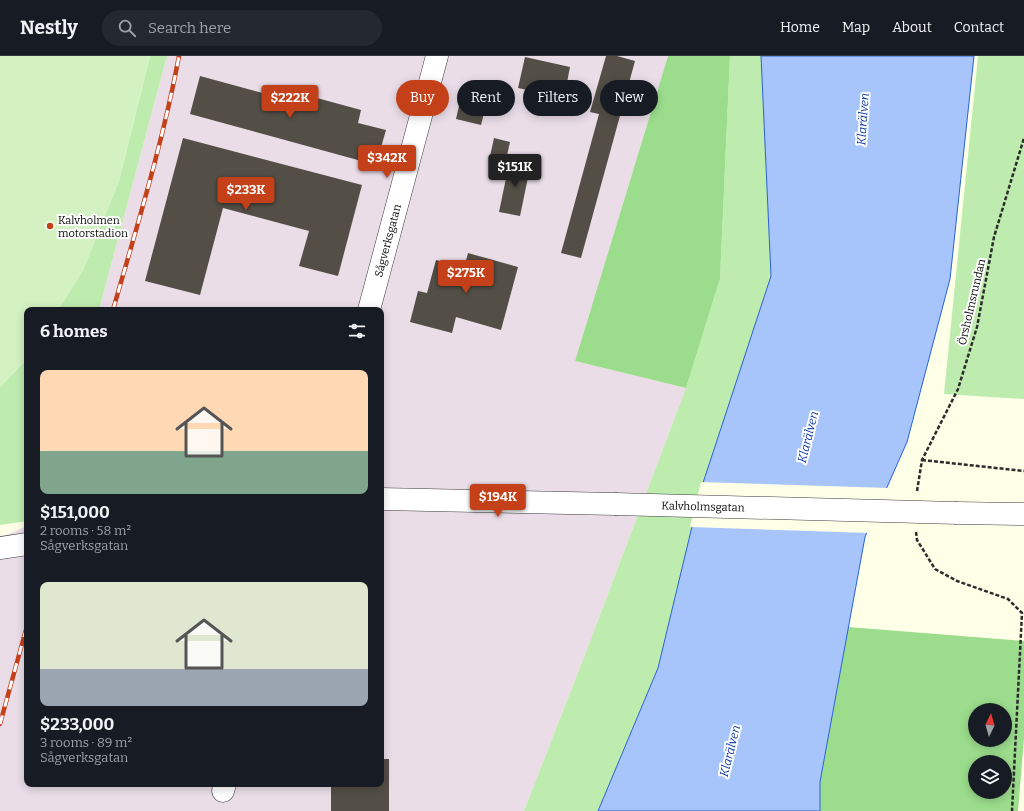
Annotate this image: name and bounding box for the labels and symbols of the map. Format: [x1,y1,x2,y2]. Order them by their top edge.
pin: $222K [262,85,318,119]
water label: Klarälven [854,92,872,146]
pin: $342K [359,145,415,179]
pin: $151K [487,154,543,188]
pin: $233K [218,177,274,211]
street label: Sågverksgatan [372,203,404,278]
place label: Kalvholmen motorstadion [58,214,128,240]
marker: Kalvholmen motorstadion [45,221,55,231]
street label: Örsholmsrundan [956,258,988,346]
pin: $275K [438,260,494,294]
water label: Klarälven [795,410,821,464]
pin: $194K [470,484,526,518]
street label: Kalvholmsgatan [661,499,745,514]
north arrow [968,703,1012,747]
water label: Klarälven [717,724,743,778]

